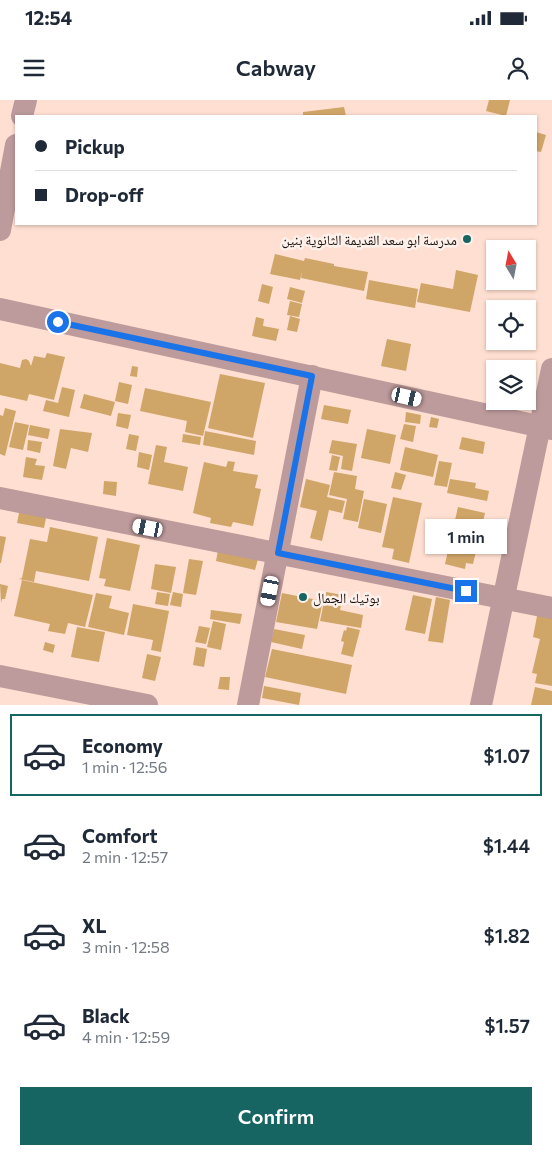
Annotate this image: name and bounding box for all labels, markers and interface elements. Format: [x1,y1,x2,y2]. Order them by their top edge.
text: 12:54 [25,6,72,29]
icon: menu [20,54,48,82]
text: Cabway [236,54,316,81]
icon: person [504,54,532,82]
text: Pickup [65,135,125,158]
text: Drop-off [65,183,144,206]
place label: مدرسة ابو سعد القديمة الثانوية بنين [281,231,457,249]
marker: مدرسة ابو سعد القديمة الثانوية بنين [461,233,473,245]
north arrow [486,240,536,290]
map controls [486,240,536,410]
button: locate [486,300,536,350]
route start [47,311,69,333]
button: layers [486,360,536,410]
car [390,386,423,408]
car [131,518,164,538]
callout: 1 min [425,518,507,554]
text: 1 min [447,527,485,546]
car [259,575,280,607]
route end [455,580,477,602]
place label: بوتيك الجمال [313,589,380,607]
marker: بوتيك الجمال [297,591,309,603]
icon: car [22,733,67,778]
text: Economy [82,734,163,757]
text: $1.07 [483,744,530,767]
text: 1 min · 12:56 [82,757,167,776]
icon: car [22,823,67,868]
text: Comfort [82,824,158,847]
text: $1.44 [483,834,530,857]
text: 2 min · 12:57 [82,847,168,866]
icon: car [22,913,67,958]
text: XL [82,914,107,937]
text: $1.82 [484,924,530,947]
text: 3 min · 12:58 [82,937,170,956]
icon: car [22,1003,67,1048]
text: Black [82,1004,130,1027]
text: $1.57 [485,1014,530,1037]
text: 4 min · 12:59 [82,1027,170,1046]
button: Confirm [20,1087,532,1145]

